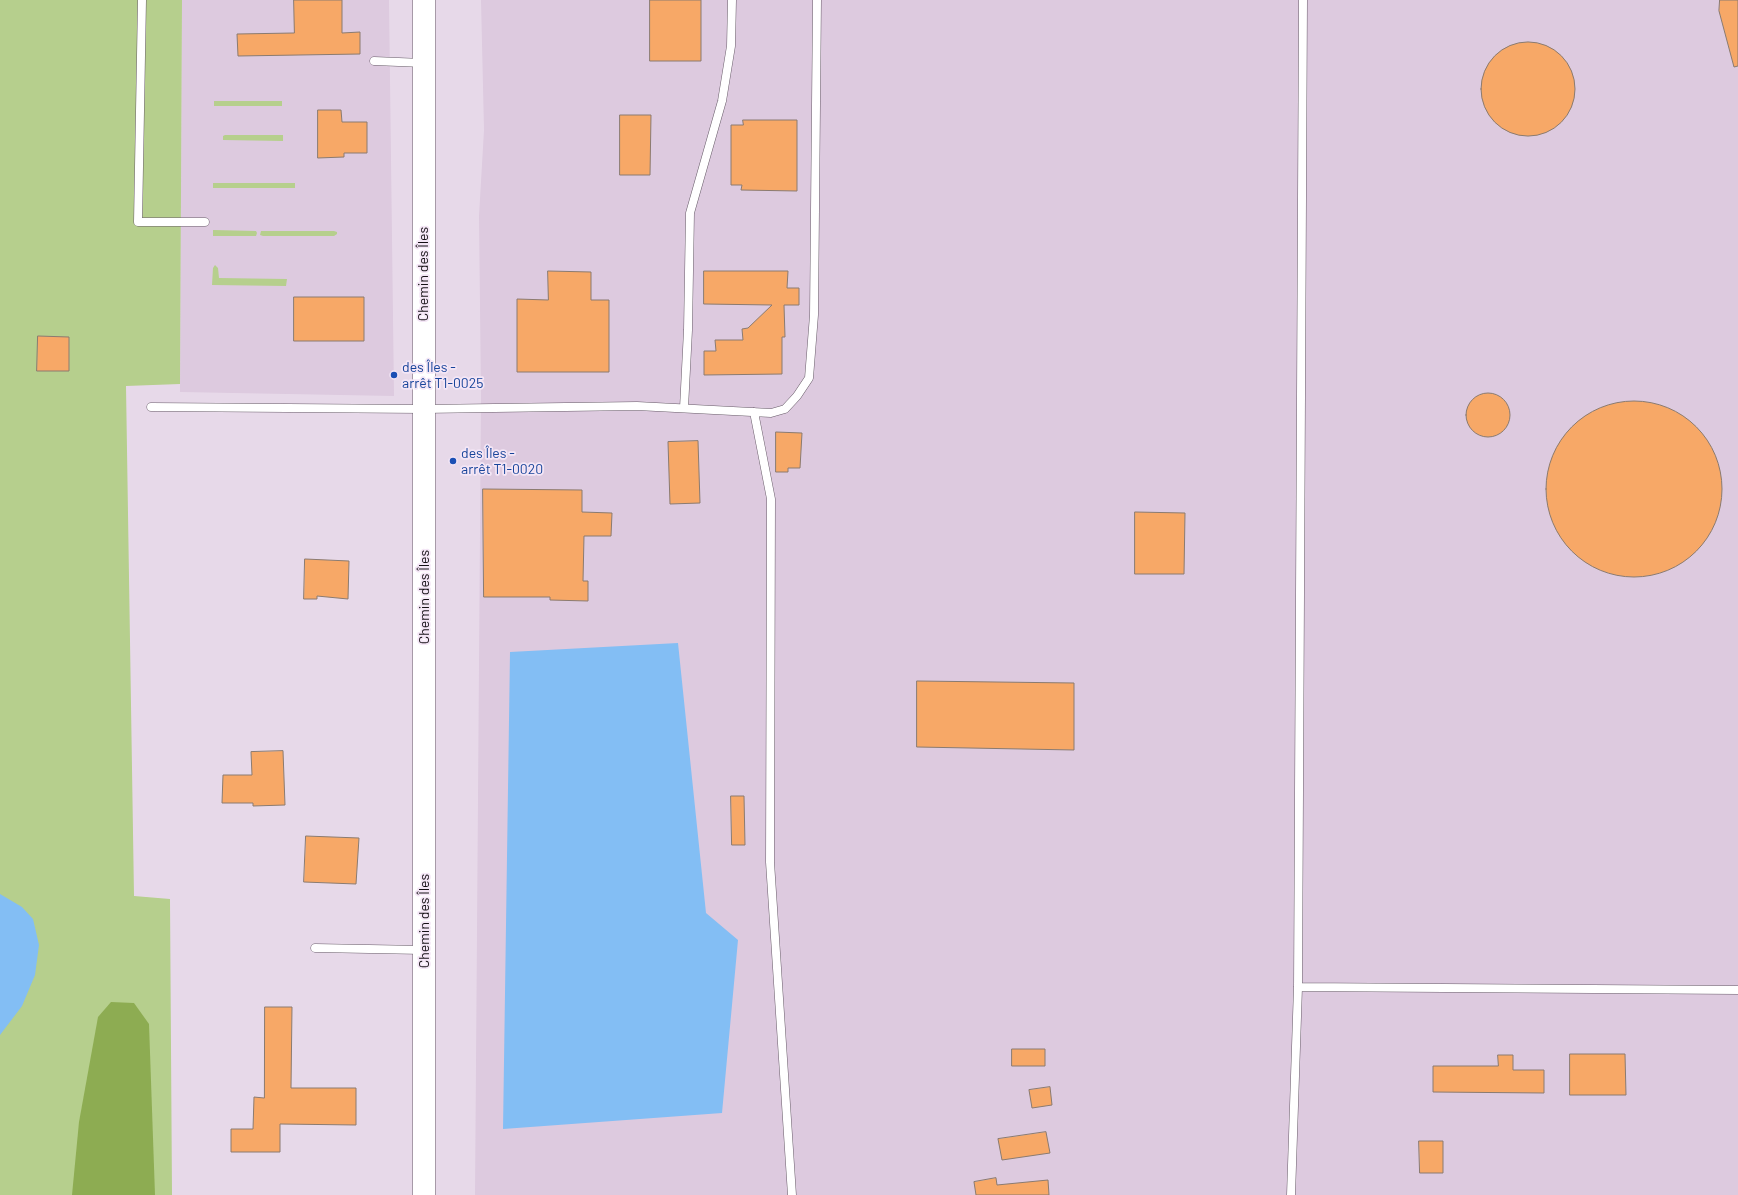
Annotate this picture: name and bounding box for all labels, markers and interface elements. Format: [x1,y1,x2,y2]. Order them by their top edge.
street label: Chemin des Îles [415,227,431,321]
place label: des Îles - arrêt T1-0025 [402,359,483,392]
marker: des Îles - arrêt T1-0025 [389,370,399,380]
place label: des Îles - arrêt T1-0020 [461,445,543,478]
marker: des Îles - arrêt T1-0020 [448,456,458,466]
street label: Chemin des Îles [416,550,432,644]
street label: Chemin des Îles [416,874,432,968]

